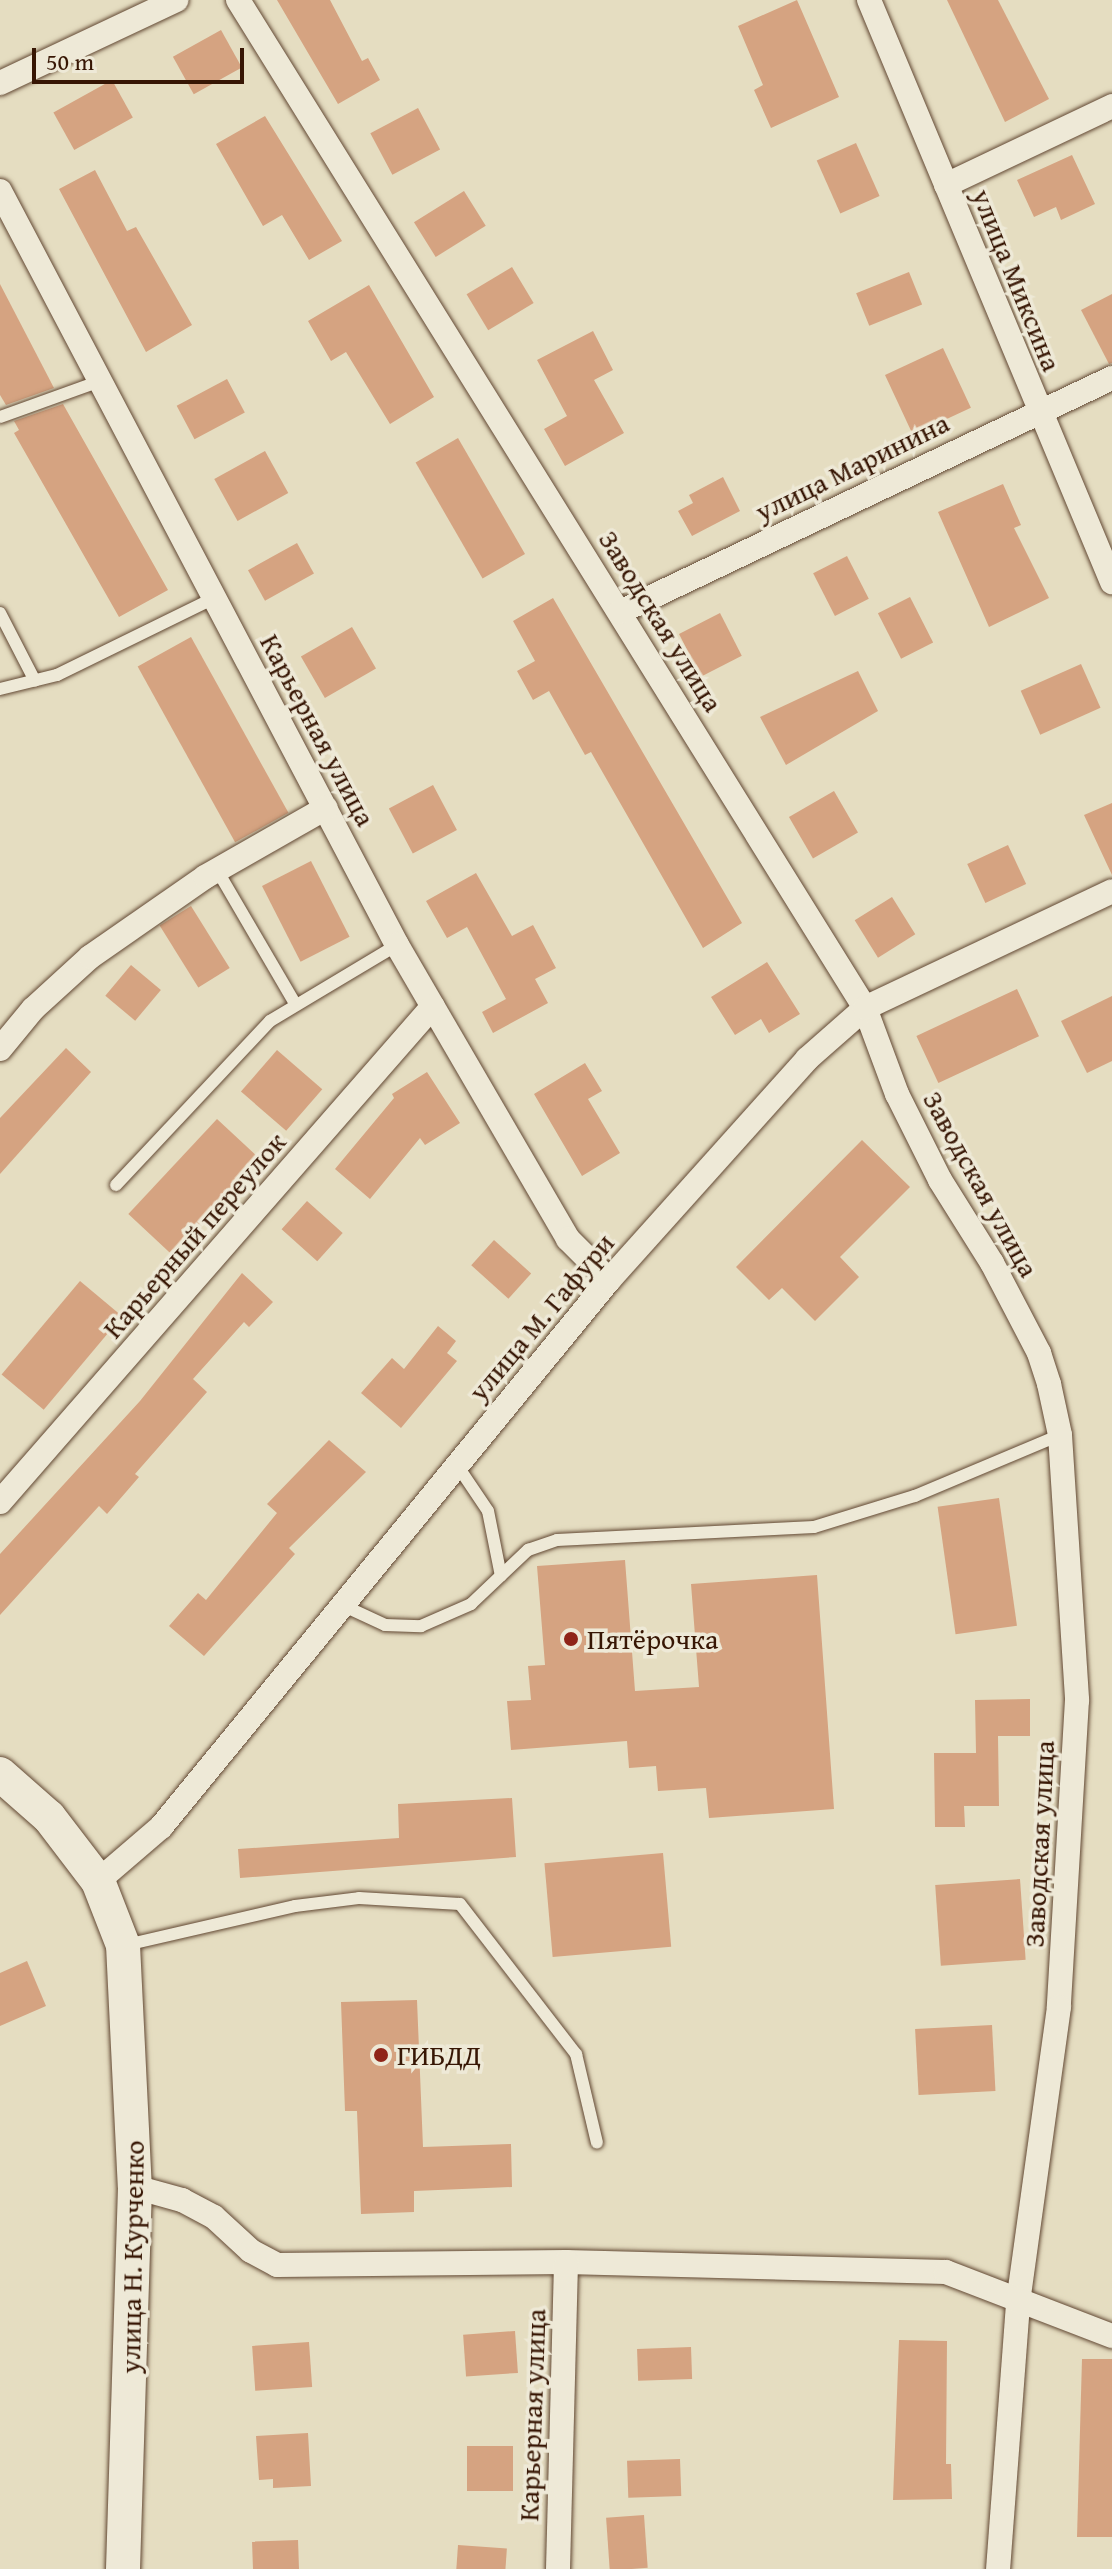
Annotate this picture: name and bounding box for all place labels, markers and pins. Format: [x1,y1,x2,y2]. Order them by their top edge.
place label: Пятёрочка [587,1622,718,1656]
marker: Пятёрочка [562,1630,580,1648]
place label: ГИБДД [397,2038,481,2072]
marker: ГИБДД [372,2046,390,2064]

